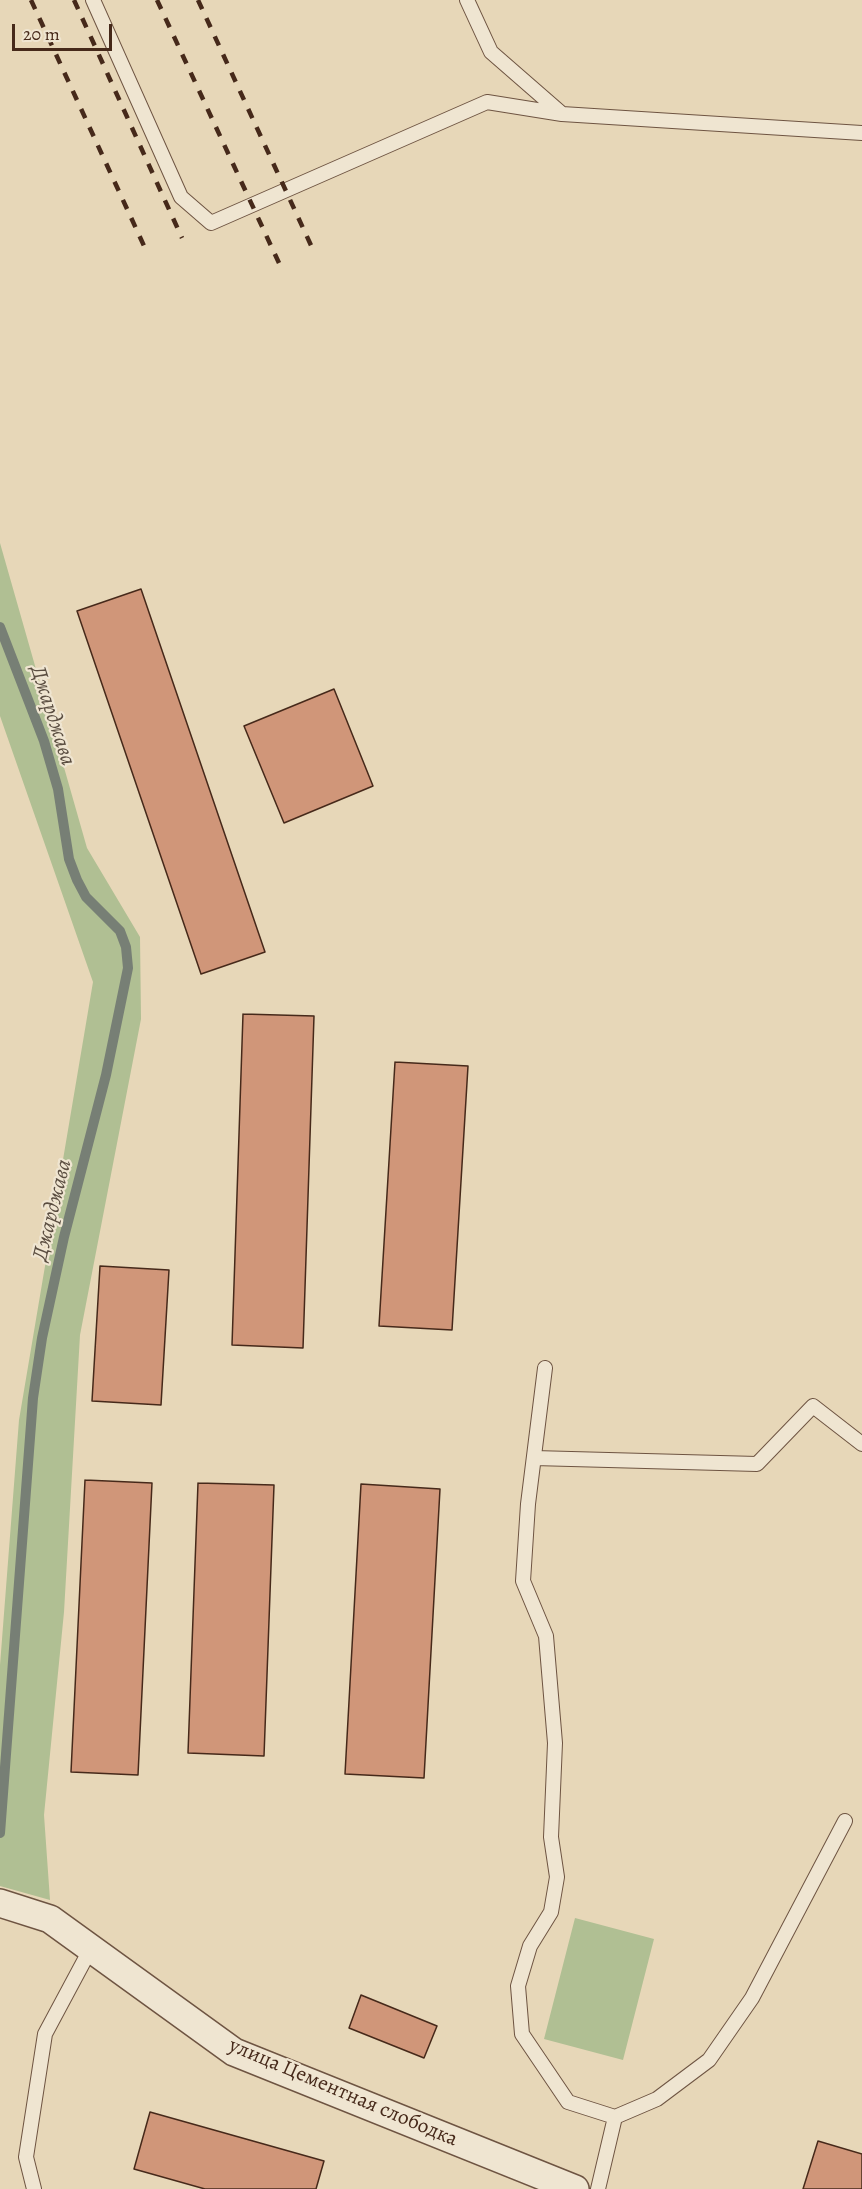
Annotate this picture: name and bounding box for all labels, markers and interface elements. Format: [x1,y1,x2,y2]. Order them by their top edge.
scale bar [15,12,116,50]
text: 20 m [23,22,60,46]
water label: Джарджава [23,663,81,769]
water label: Джарджава [28,1157,78,1263]
street label: улица Цементная слободка [225,2033,461,2153]

